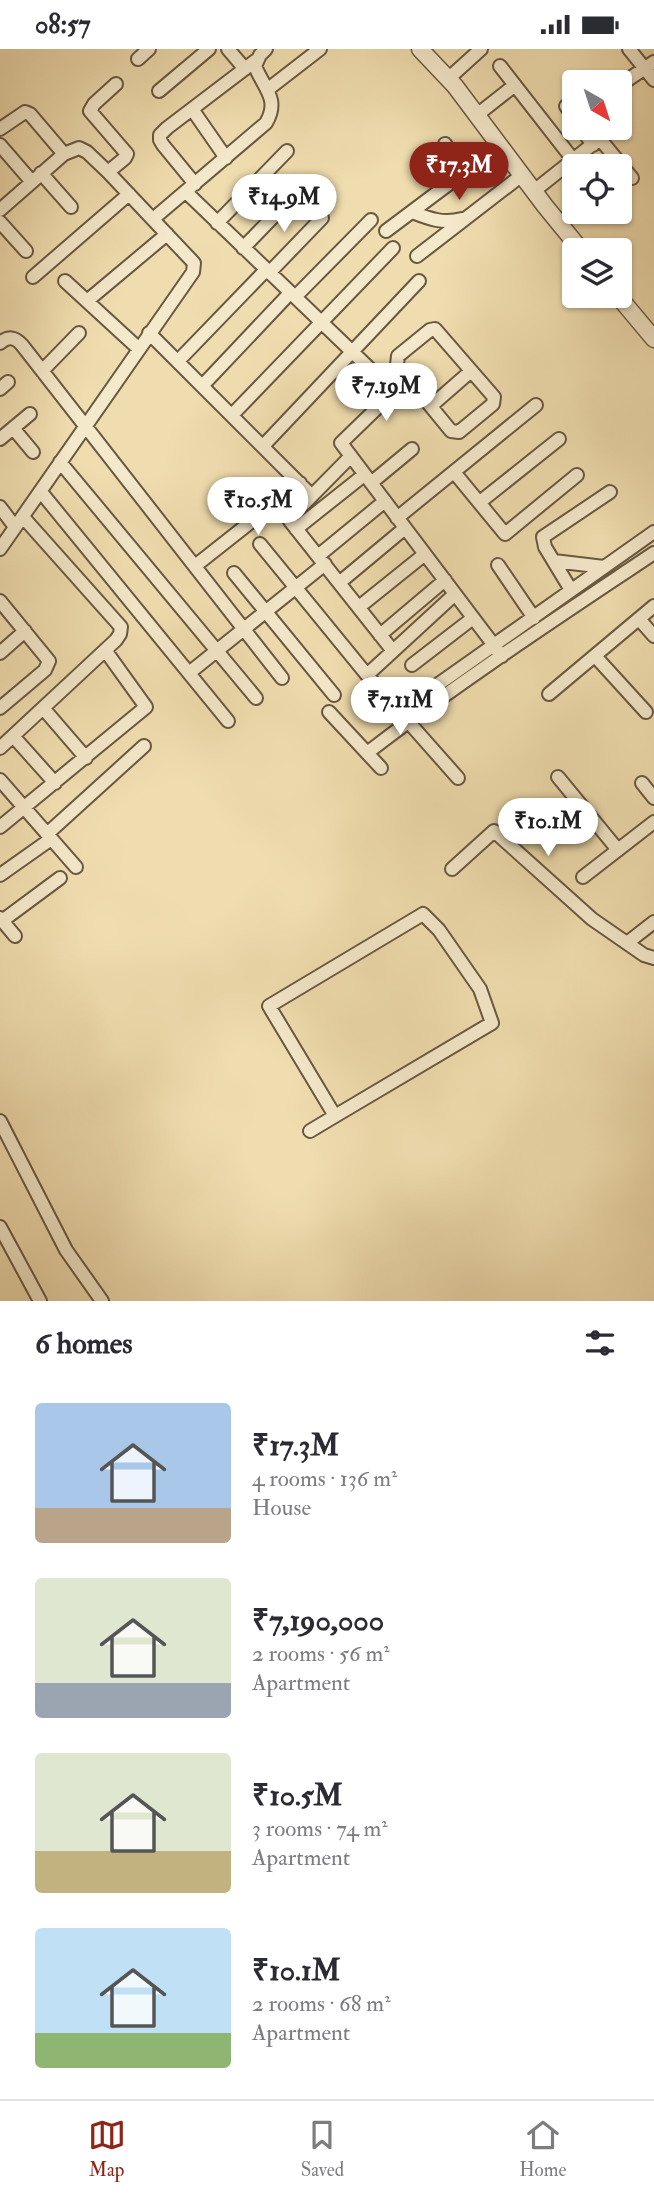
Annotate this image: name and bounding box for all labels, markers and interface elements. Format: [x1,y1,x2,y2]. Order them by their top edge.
text: 08:57 [35,9,90,41]
north arrow [562,70,632,140]
map controls [562,70,632,308]
pin: ₹17.3M [402,143,516,202]
text: ₹17.3M [426,150,492,179]
button: locate [562,154,632,224]
pin: ₹14.9M [227,174,341,234]
text: ₹14.9M [248,182,320,211]
button: layers [562,238,632,308]
pin: ₹7.19M [329,363,443,423]
text: ₹7.19M [351,371,421,400]
pin: ₹10.5M [201,477,315,537]
text: ₹10.5M [223,485,293,514]
pin: ₹7.11M [343,677,457,737]
text: ₹7.11M [367,685,433,714]
pin: ₹10.1M [491,799,605,858]
text: ₹10.1M [514,806,582,835]
icon: filters [581,1324,619,1362]
text: 6 homes [35,1325,133,1362]
text: ₹17.3M [252,1427,339,1464]
icon: home [91,1431,175,1515]
text: 4 rooms · 136 m² [252,1464,398,1493]
text: House [252,1493,311,1522]
text: ₹7,190,000 [252,1602,384,1639]
icon: home [91,1606,175,1690]
text: 2 rooms · 56 m² [252,1639,390,1668]
text: Apartment [252,1668,350,1697]
text: ₹10.5M [252,1777,343,1814]
icon: home [91,1781,175,1865]
text: 3 rooms · 74 m² [252,1814,388,1843]
text: Apartment [252,1843,350,1872]
text: ₹10.1M [252,1952,341,1989]
icon: home [91,1956,175,2040]
text: 2 rooms · 68 m² [252,1989,391,2018]
text: Apartment [252,2018,350,2047]
tab: Map [88,2116,126,2182]
tab: Saved [301,2116,344,2182]
tab: Home [519,2116,566,2182]

